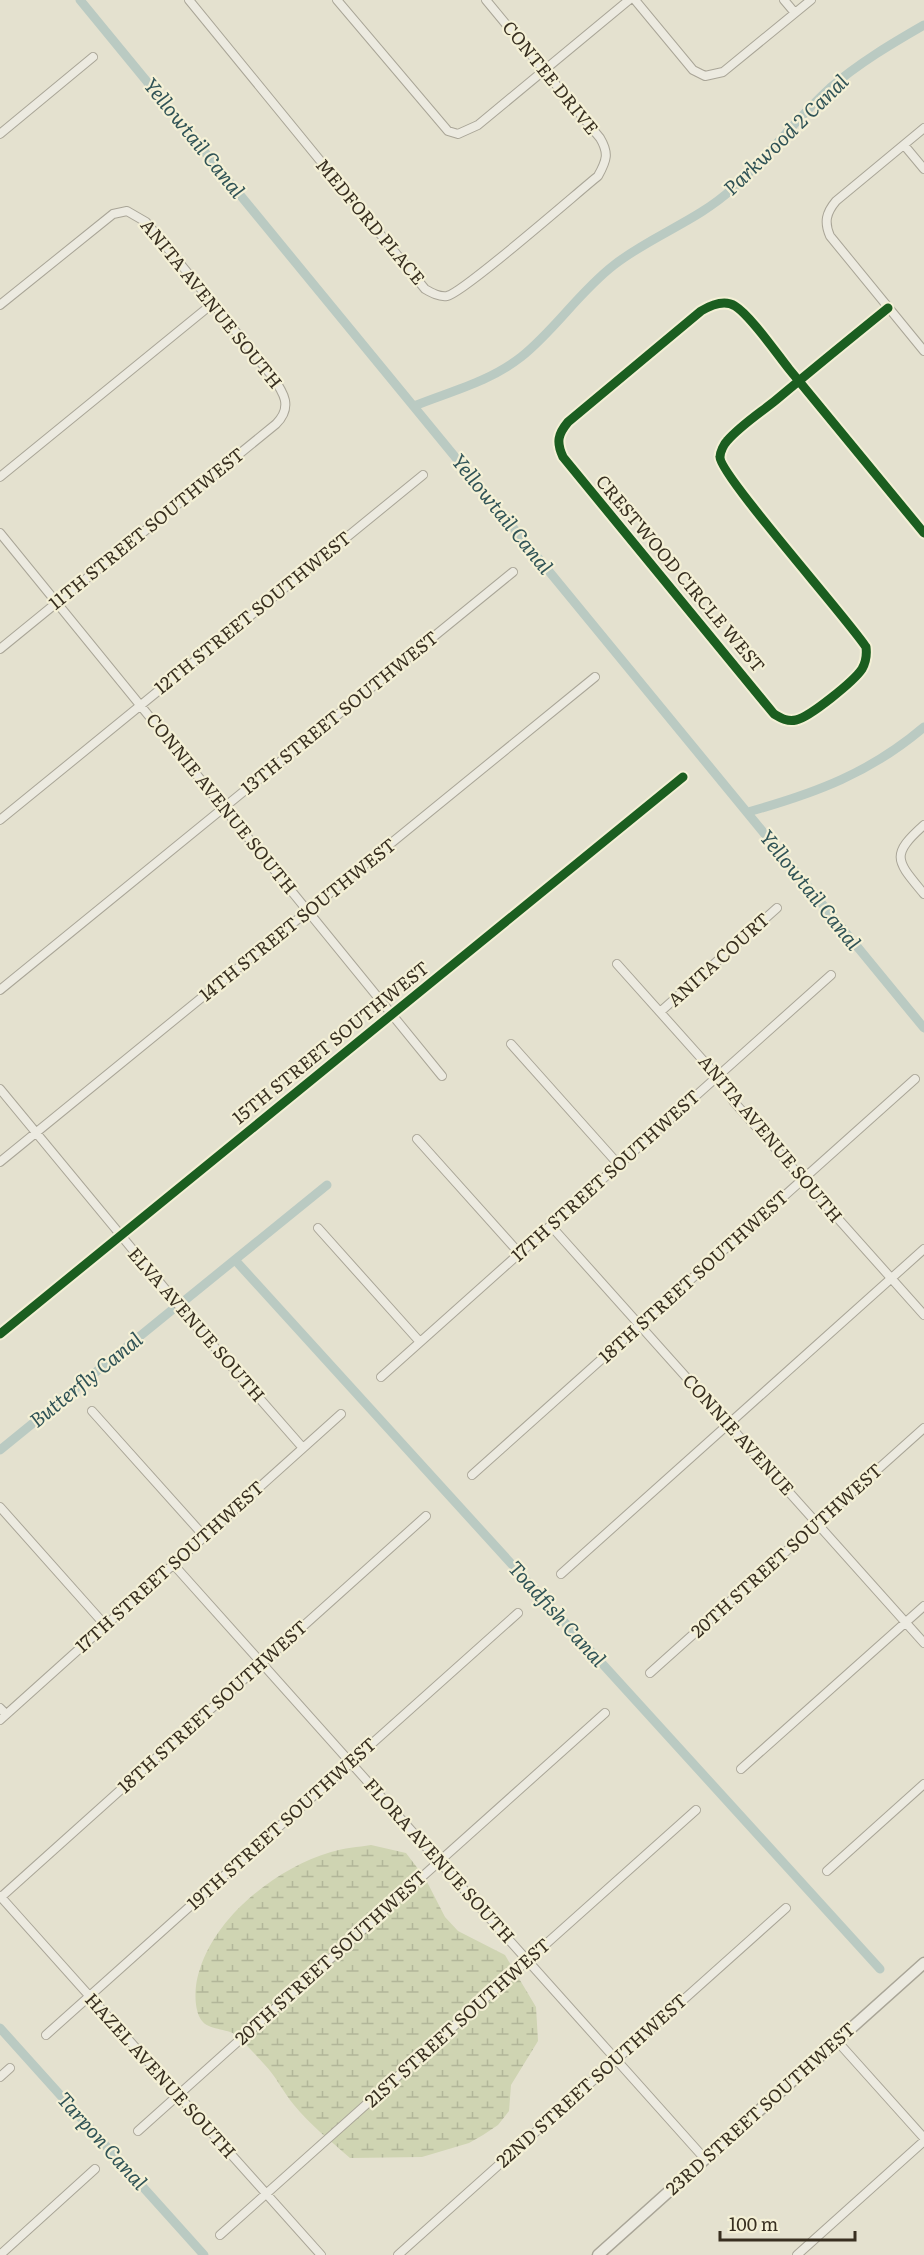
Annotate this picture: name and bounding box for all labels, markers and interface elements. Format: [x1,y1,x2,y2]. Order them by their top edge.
street label: CONTEE DRIVE [497,14,606,140]
water label: Parkwood 2 Canal [715,66,854,201]
water label: Yellowtail Canal [138,70,254,204]
street label: MEDFORD PLACE [310,152,432,290]
street label: ANITA AVENUE SOUTH [135,212,289,394]
street label: 11TH STREET SOUTHWEST [42,440,250,615]
water label: Yellowtail Canal [446,446,562,580]
street label: CRESTWOOD CIRCLE WEST [590,468,772,678]
street label: 12TH STREET SOUTHWEST [148,524,356,700]
street label: 13TH STREET SOUTHWEST [234,624,444,800]
street label: CONNIE AVENUE SOUTH [140,706,304,900]
water label: Yellowtail Canal [754,822,870,956]
street label: 14TH STREET SOUTHWEST [193,831,401,1007]
street label: ANITA COURT [661,906,775,1012]
street label: 15TH STREET SOUTHWEST [226,954,434,1130]
street label: ANITA AVENUE SOUTH [693,1048,850,1228]
street label: 17TH STREET SOUTHWEST [505,1083,705,1267]
street label: 18TH STREET SOUTHWEST [592,1183,794,1369]
street label: ELVA AVENUE SOUTH [122,1241,272,1407]
water label: Butterfly Canal [22,1323,148,1433]
street label: CONNIE AVENUE [677,1367,801,1501]
street label: 20TH STREET SOUTHWEST [684,1456,888,1643]
street label: 17TH STREET SOUTHWEST [69,1474,269,1658]
water label: Toadfish Canal [503,1553,615,1673]
street label: 18TH STREET SOUTHWEST [111,1613,313,1799]
street label: 19TH STREET SOUTHWEST [180,1730,382,1916]
street label: FLORA AVENUE SOUTH [359,1771,522,1949]
street label: 20TH STREET SOUTHWEST [228,1863,432,2050]
street label: 21ST STREET SOUTHWEST [358,1931,556,2113]
street label: HAZEL AVENUE SOUTH [79,1986,243,2164]
street label: 22ND STREET SOUTHWEST [489,1987,693,2173]
street label: 23RD STREET SOUTHWEST [659,2015,861,2201]
water label: Tarpon Canal [51,2084,156,2195]
scale bar [720,2204,855,2242]
text: 100 m [729,2210,778,2237]

